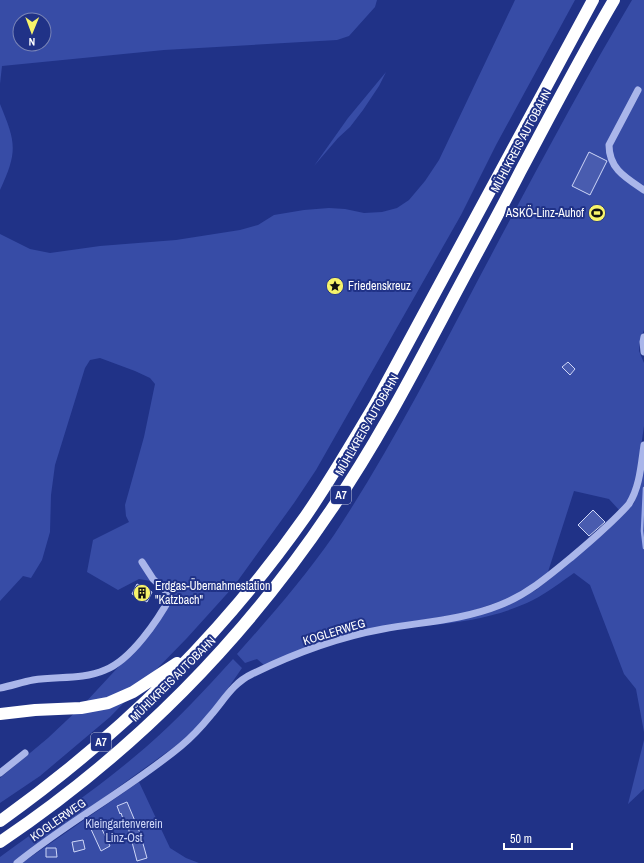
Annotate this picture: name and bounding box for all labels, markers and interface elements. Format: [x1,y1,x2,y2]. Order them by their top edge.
north arrow [12,12,52,52]
text: N [28,35,35,49]
street label: MÜHLKREIS AUTOBAHN [486,86,555,195]
sports icon: ASKÖ-Linz-Auhof [587,203,607,223]
place label: ASKÖ-Linz-Auhof [505,204,584,221]
place icon: Friedenskreuz [325,276,345,296]
place label: Friedenskreuz [348,278,411,294]
street label: MÜHLKREIS AUTOBAHN [331,371,402,478]
road number: A7 [331,486,351,504]
place label: Erdgas-Übernahmestation "Katzbach" [155,577,270,608]
building icon: Erdgas-Übernahmestation "Katzbach" [132,583,152,603]
street label: KOGLERWEG [301,615,367,649]
street label: MÜHLKREIS AUTOBAHN [126,632,219,725]
road number: A7 [91,733,111,751]
street label: KOGLERWEG [27,795,89,845]
park label: Kleingartenverein Linz-Ost [85,816,163,846]
scale bar [504,825,572,851]
text: 50 m [510,831,532,847]

